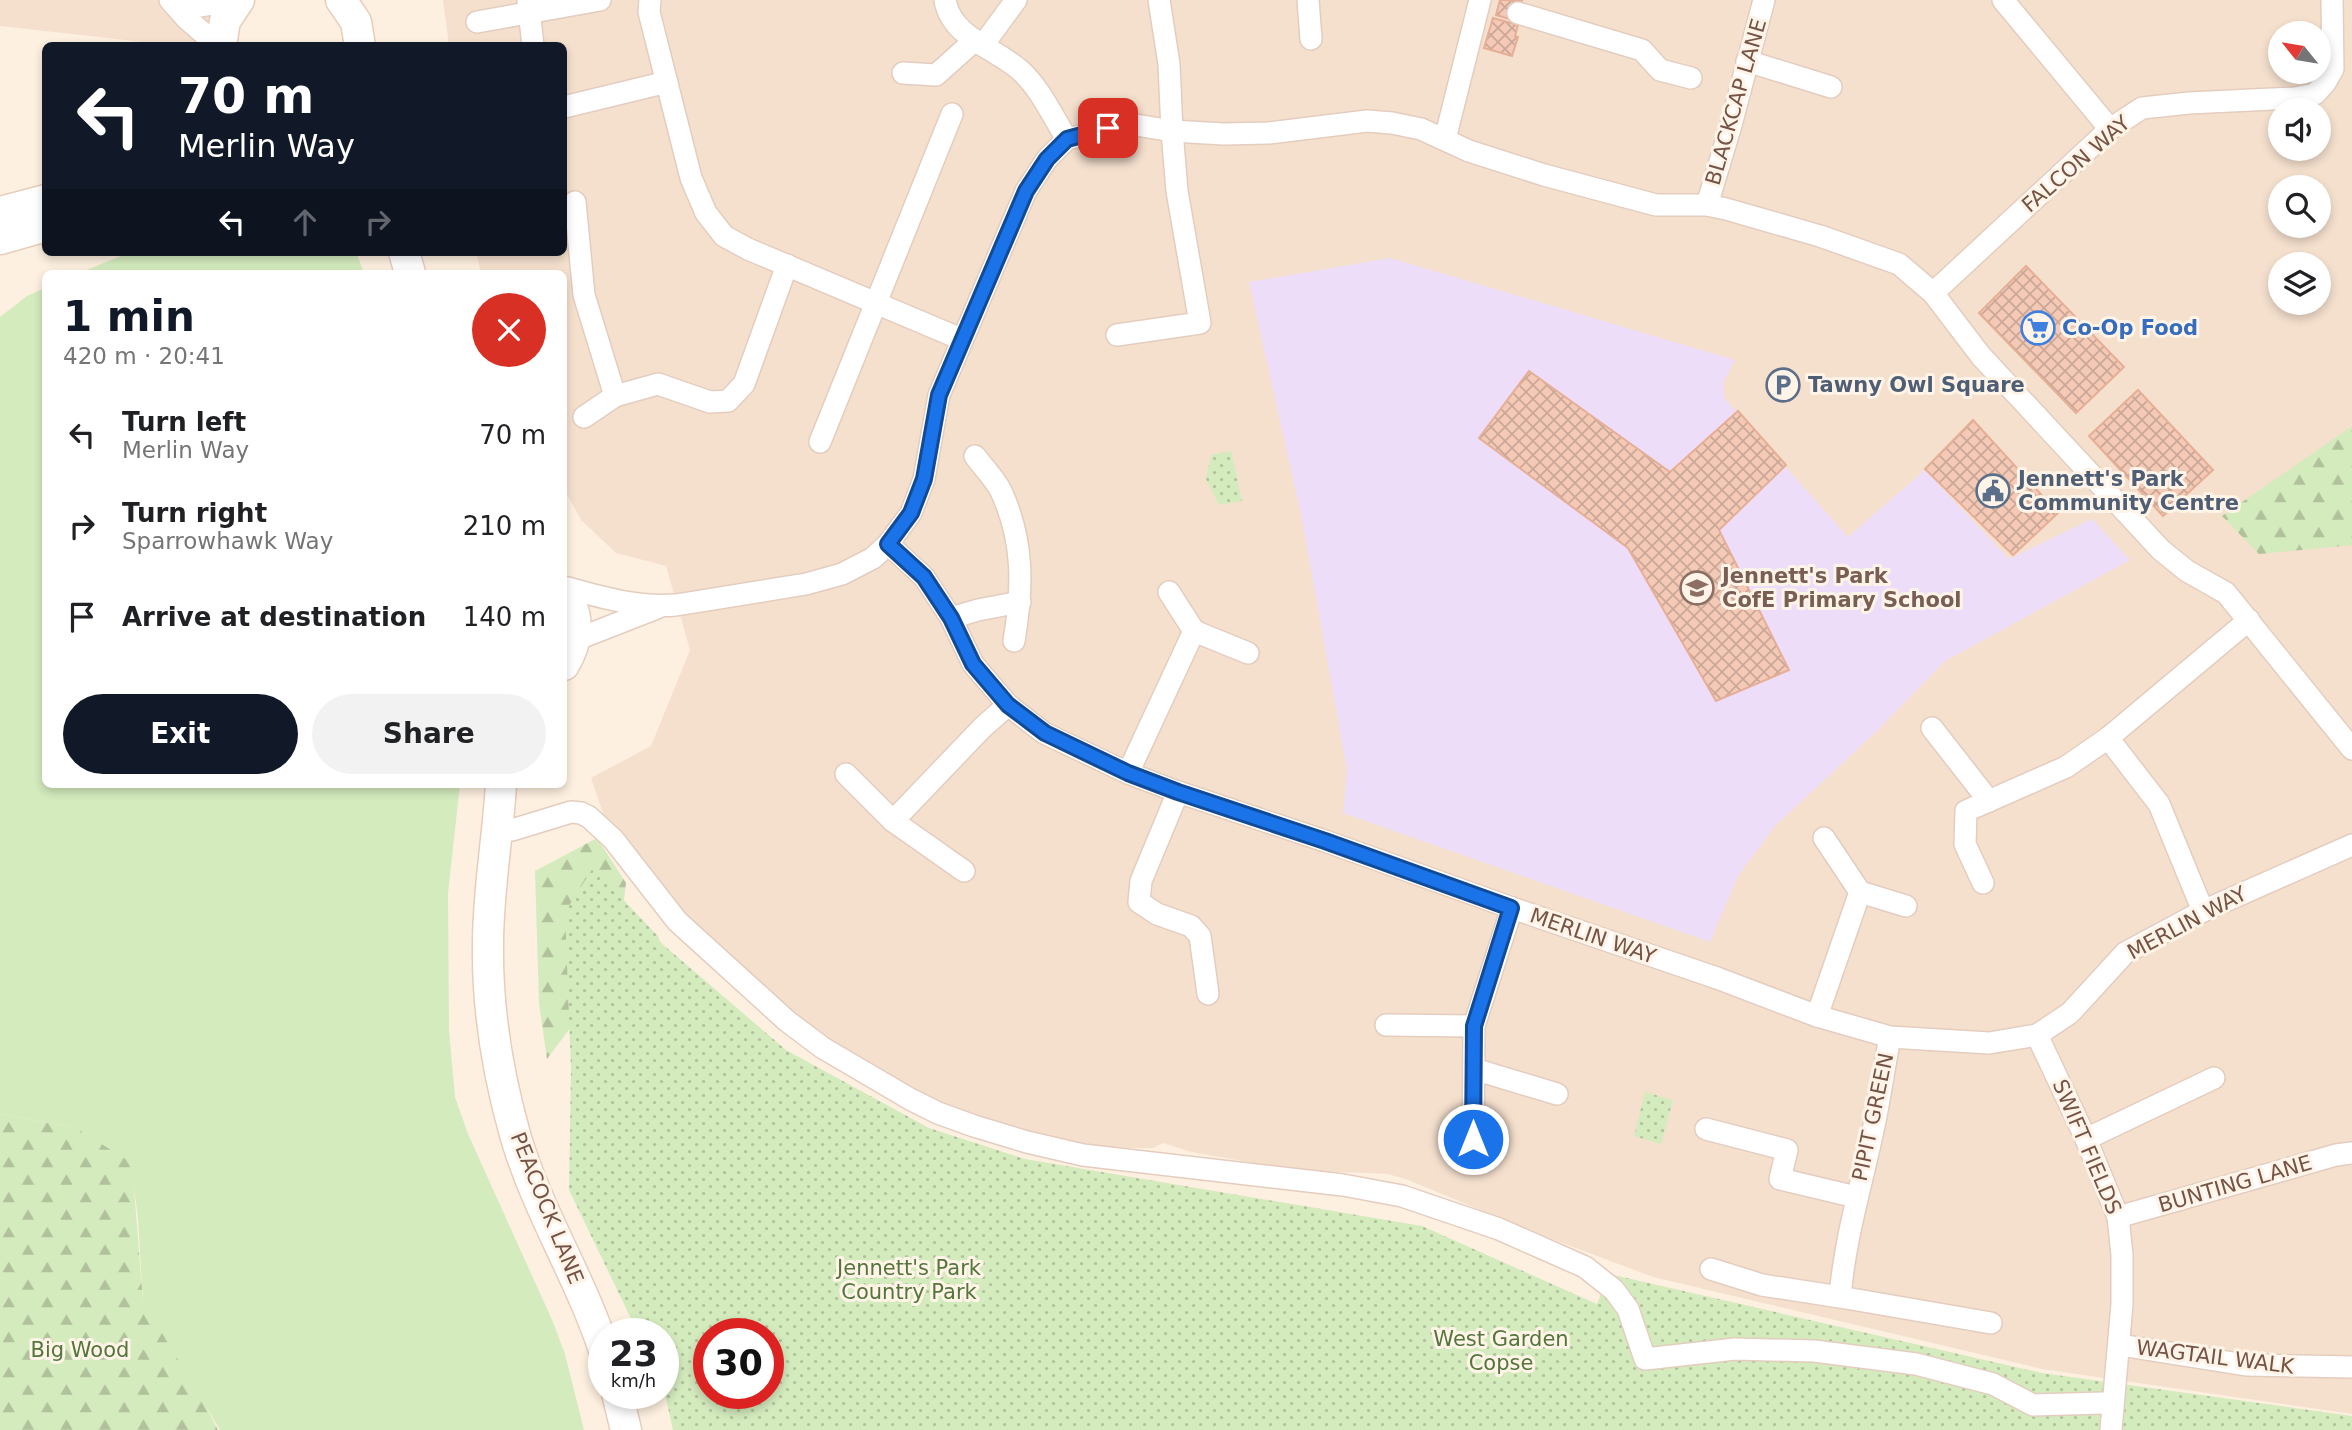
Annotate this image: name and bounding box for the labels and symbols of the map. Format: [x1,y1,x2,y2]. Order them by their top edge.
street label: BLACKCAP LANE [1701,16,1771,188]
north arrow [2268,21,2331,84]
pin [1078,98,1138,158]
street label: FALCON WAY [2017,111,2135,217]
supermarket icon: Co-Op Food [2019,309,2057,347]
place label: Co-Op Food [2062,316,2198,340]
parking icon: Tawny Owl Square [1764,366,1802,404]
place label: Tawny Owl Square [1808,373,2025,397]
place label: Jennett's Park Community Centre [2016,467,2239,515]
public building icon: Jennett's Park Community Centre [1974,472,2012,510]
place label: Jennett's Park CofE Primary School [1720,564,1962,612]
school or university icon: Jennett's Park CofE Primary School [1678,569,1716,607]
street label: MERLIN WAY [2123,881,2251,964]
street label: MERLIN WAY [1527,903,1659,969]
street label: PIPIT GREEN [1848,1051,1898,1183]
street label: SWIFT FIELDS [2048,1076,2126,1218]
position arrow [1436,1102,1510,1176]
street label: PEACOCK LANE [506,1129,588,1287]
street label: BUNTING LANE [2155,1151,2315,1217]
park label: Jennett's Park Country Park [835,1256,982,1304]
speed limit sign: 30 [693,1318,784,1409]
park label: West Garden Copse [1433,1327,1569,1375]
street label: WAGTAIL WALK [2135,1335,2296,1379]
park label: Big Wood [31,1338,129,1362]

